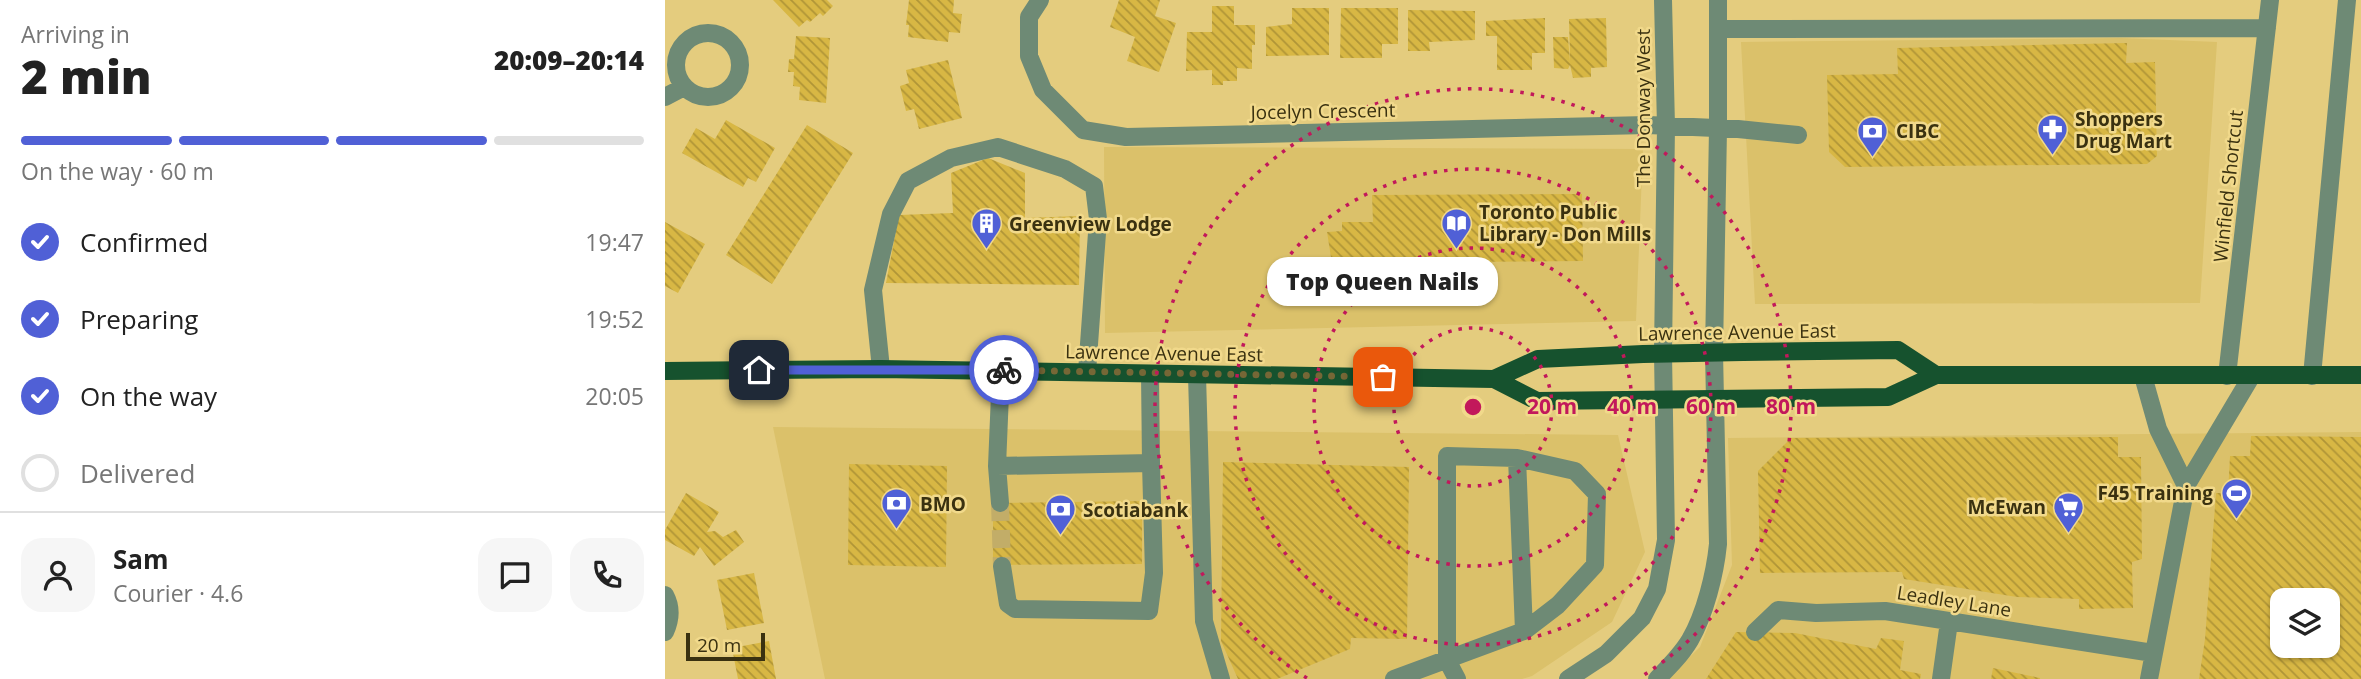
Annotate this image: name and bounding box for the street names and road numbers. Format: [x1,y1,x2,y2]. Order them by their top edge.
street label: The Donway West [1630,29,1656,187]
street label: Jocelyn Crescent [1248,97,1396,125]
street label: Winfield Shortcut [2207,108,2249,263]
street label: Lawrence Avenue East [1638,317,1836,347]
street label: Lawrence Avenue East [1065,338,1263,368]
street label: Leadley Lane [1895,579,2013,623]

